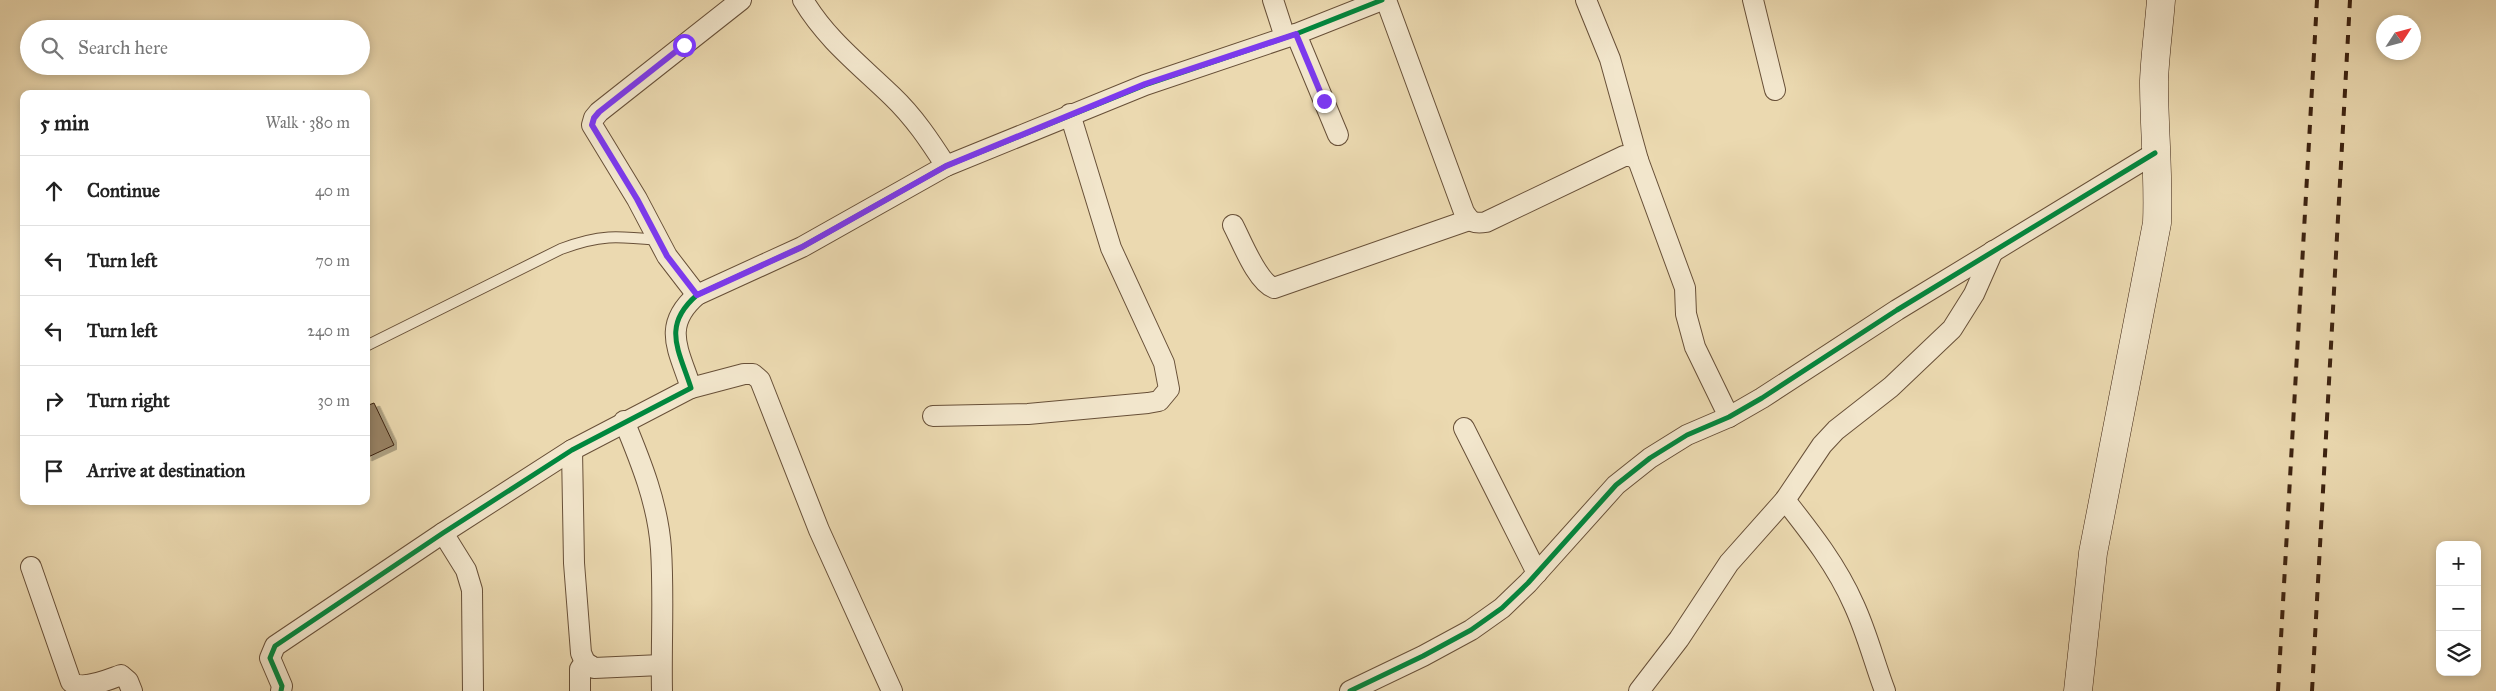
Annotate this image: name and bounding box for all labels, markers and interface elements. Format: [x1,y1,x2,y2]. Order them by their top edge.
north arrow [2376,15,2421,60]
search box [20,20,370,75]
icon: search [38,34,66,62]
route start [673,34,696,57]
text: Search here [78,36,168,59]
route end [1313,90,1336,113]
text: 5 min [40,110,89,136]
text: Walk · 380 m [266,113,350,132]
icon: ahead [40,177,68,205]
text: Continue [87,179,160,202]
text: 40 m [315,181,350,200]
icon: left [40,247,68,275]
text: Turn left [87,249,157,272]
text: 70 m [315,251,350,270]
icon: left [40,317,68,345]
text: Turn left [87,319,157,342]
text: 240 m [307,321,350,340]
icon: right [40,387,68,415]
text: Turn right [87,389,170,412]
text: 30 m [317,391,350,410]
icon: arrive [40,457,68,485]
text: Arrive at destination [87,459,245,482]
map controls [2436,541,2481,676]
button: + [2436,541,2481,586]
button: − [2436,586,2481,631]
button: layers [2436,631,2481,676]

